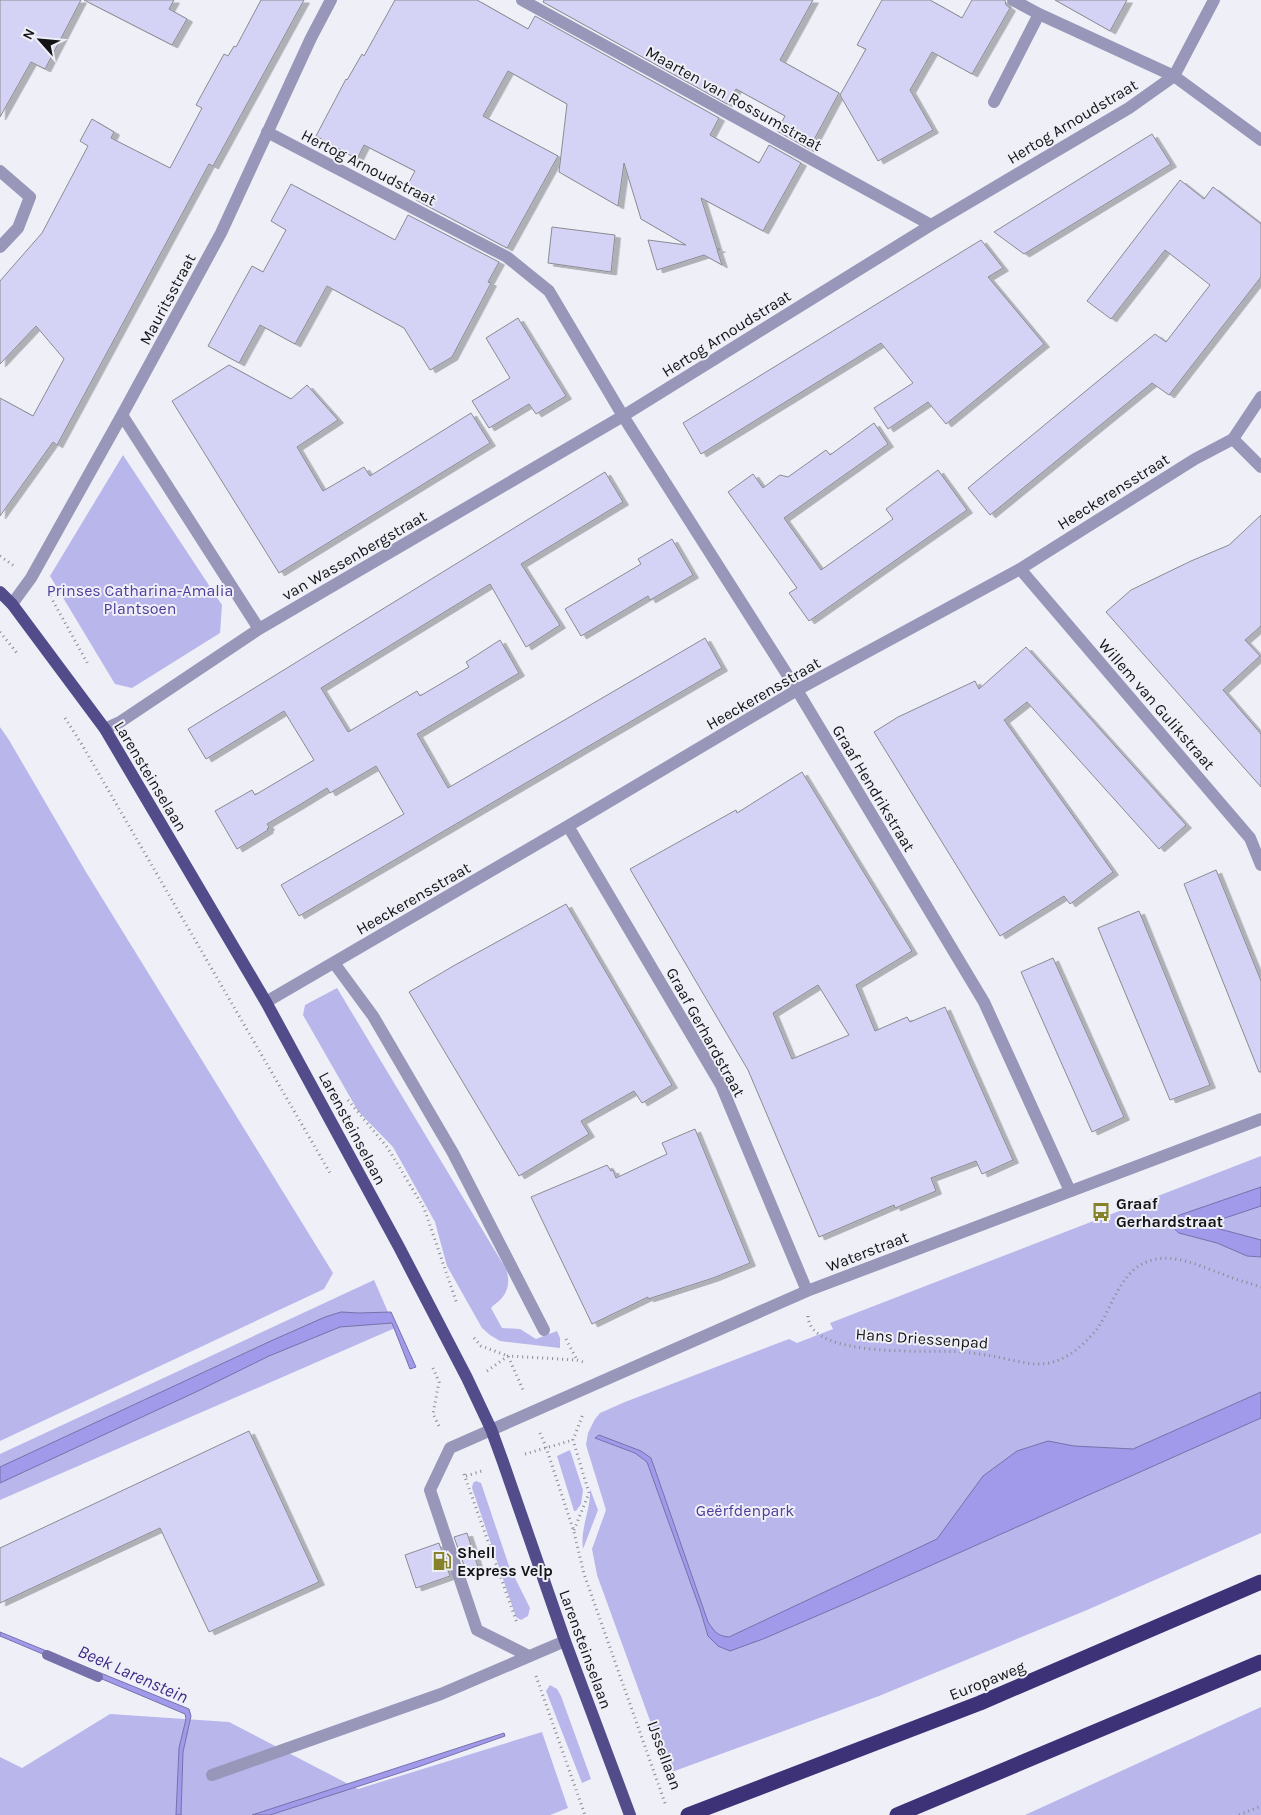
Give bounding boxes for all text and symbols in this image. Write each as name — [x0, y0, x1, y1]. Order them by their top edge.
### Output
north arrow — [15, 15, 65, 65]
text: N — [19, 26, 39, 43]
street label: Maarten van Rossumstraat — [642, 42, 825, 155]
street label: Hertog Arnoudstraat — [1004, 75, 1141, 168]
street label: Hertog Arnoudstraat — [298, 125, 439, 210]
street label: Mauritsstraat — [135, 250, 200, 348]
street label: Hertog Arnoudstraat — [658, 286, 794, 381]
street label: Heeckerensstraat — [1054, 449, 1173, 534]
street label: van Wassenbergstraat — [279, 506, 430, 605]
park label: Prinses Catharina-Amalia Plantsoen — [47, 581, 233, 618]
street label: Willem van Gulikstraat — [1095, 635, 1219, 774]
street label: Heeckerensstraat — [703, 653, 824, 734]
street label: Larensteinselaan — [110, 718, 191, 835]
street label: Graaf Hendrikstraat — [828, 721, 919, 855]
street label: Heeckerensstraat — [353, 858, 474, 939]
street label: Graaf Gerhardstraat — [662, 964, 749, 1100]
street label: Larensteinselaan — [315, 1068, 390, 1188]
place label: Graaf Gerhardstraat — [1116, 1194, 1223, 1231]
bus stop icon: Graaf Gerhardstraat — [1090, 1201, 1112, 1223]
street label: Waterstraat — [823, 1227, 911, 1276]
street label: Hans Driessenpad — [855, 1324, 989, 1353]
park label: Geërfdenpark — [696, 1501, 794, 1520]
place label: Shell Express Velp — [457, 1543, 553, 1580]
fuel station icon: Shell Express Velp — [431, 1550, 453, 1572]
street label: Larensteinselaan — [555, 1587, 616, 1711]
water label: Beek Larenstein — [75, 1640, 191, 1708]
street label: Europaweg — [946, 1657, 1028, 1704]
street label: IJssellaan — [643, 1718, 686, 1792]

